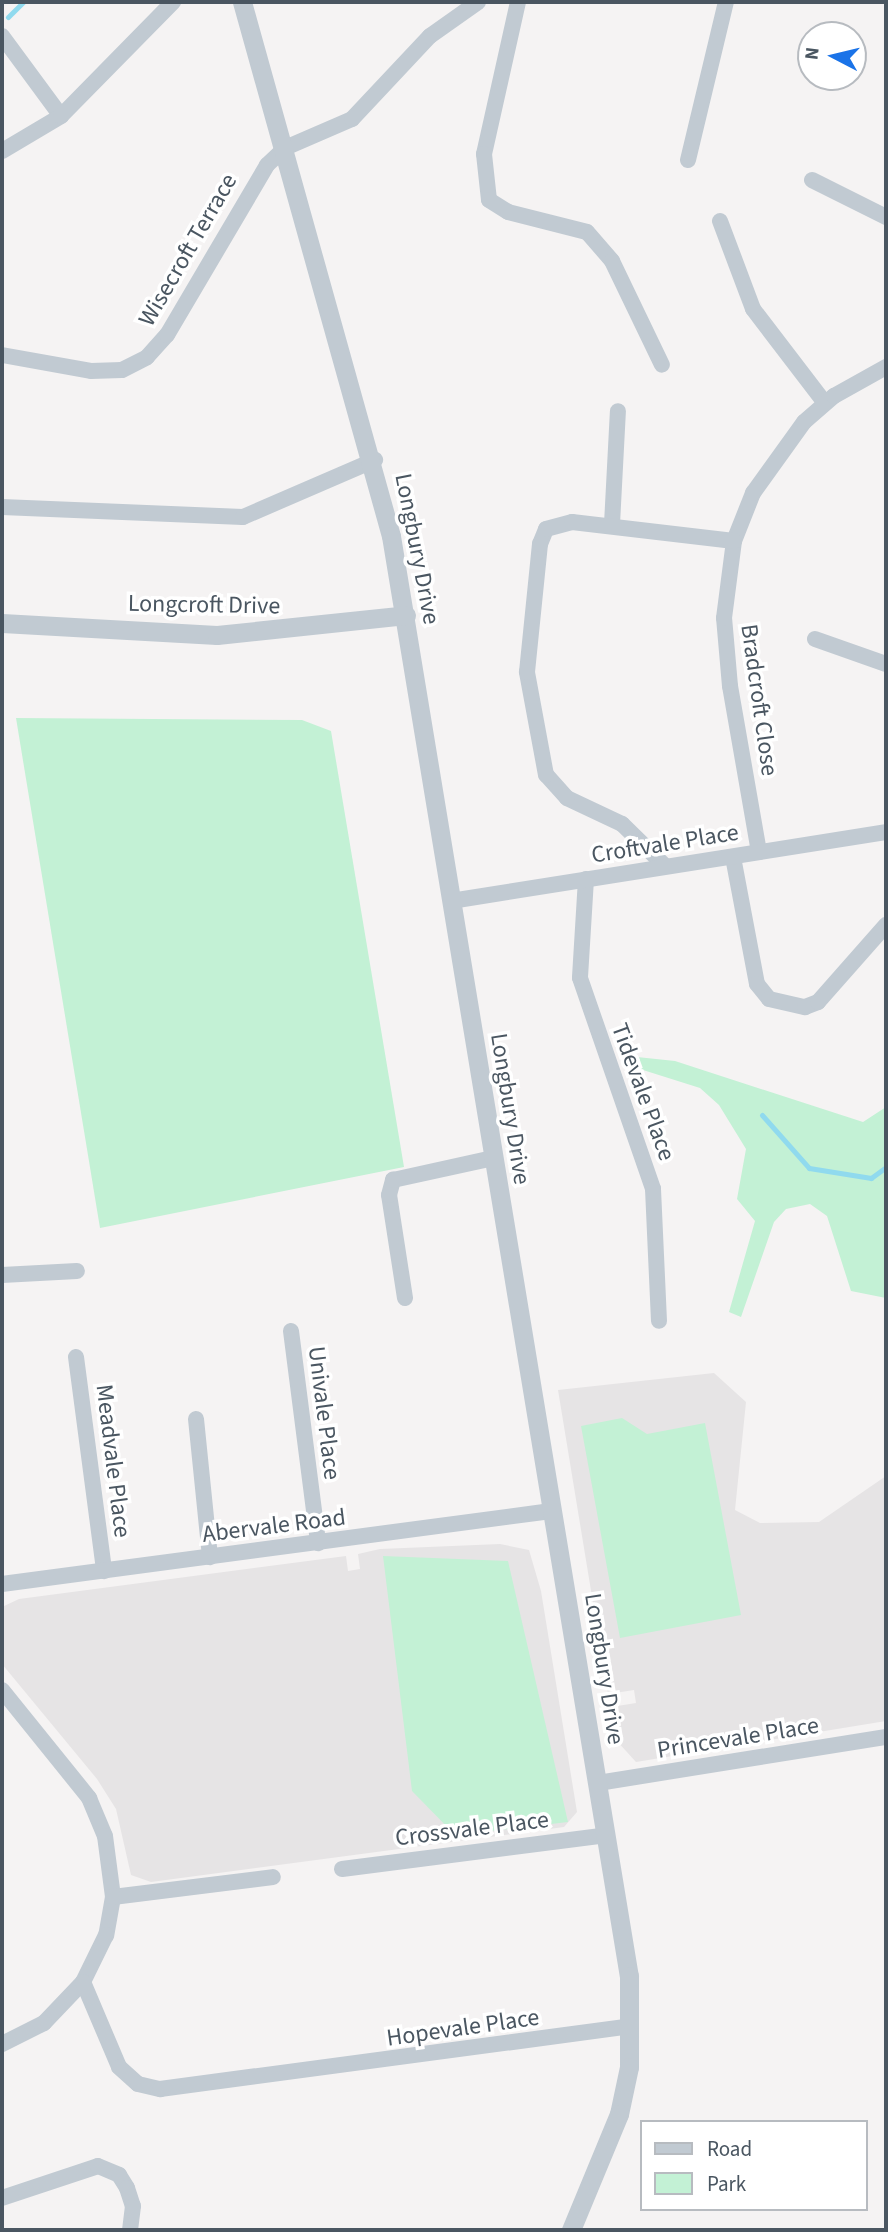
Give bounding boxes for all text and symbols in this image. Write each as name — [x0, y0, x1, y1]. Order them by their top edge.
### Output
north arrow — [797, 21, 867, 91]
text: N — [798, 46, 827, 62]
street label: Wisecroft Terrace — [133, 169, 243, 331]
street label: Longbury Drive — [388, 471, 446, 627]
street label: Longcroft Drive — [128, 589, 280, 621]
street label: Bradcroft Close — [734, 622, 784, 778]
street label: Croftvale Place — [589, 818, 741, 870]
street label: Tidevale Place — [605, 1019, 681, 1165]
street label: Longbury Drive — [484, 1031, 536, 1187]
street label: Univale Place — [302, 1345, 346, 1481]
street label: Meadvale Place — [89, 1383, 137, 1539]
street label: Abervale Road — [201, 1503, 347, 1549]
street label: Longbury Drive — [578, 1591, 630, 1747]
street label: Princevale Place — [655, 1711, 821, 1765]
street label: Crossvale Place — [393, 1805, 551, 1853]
street label: Hopevale Place — [385, 2003, 541, 2053]
legend — [640, 2120, 867, 2211]
text: Road — [707, 2134, 752, 2164]
text: Park — [707, 2169, 746, 2199]

